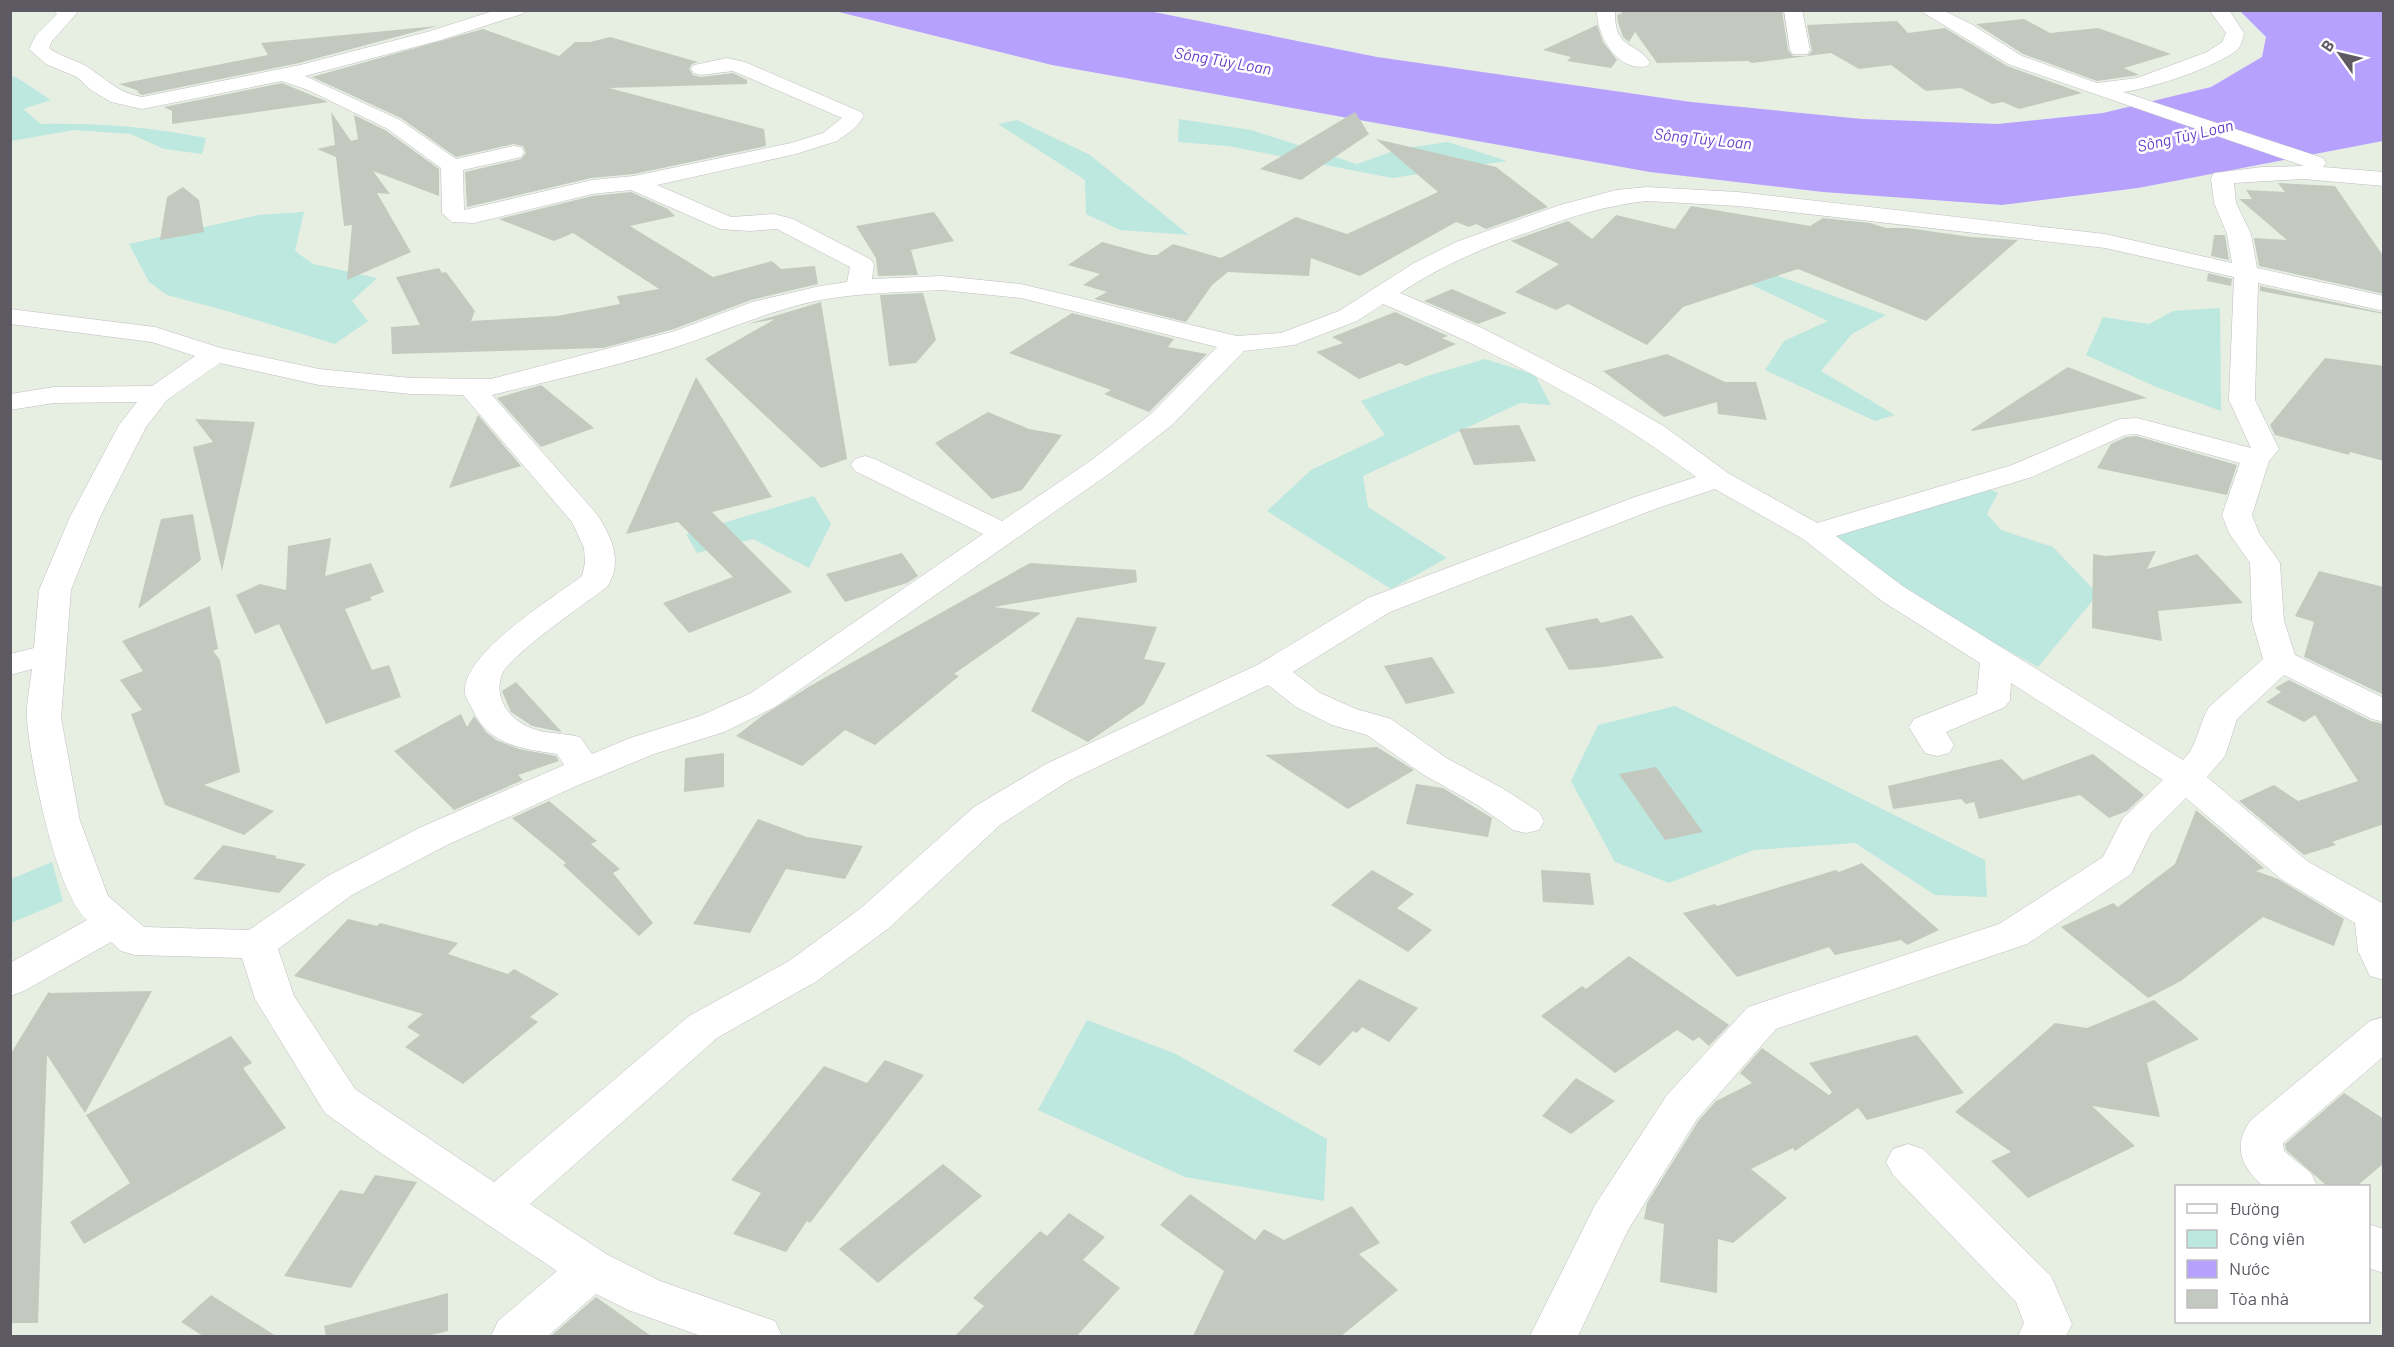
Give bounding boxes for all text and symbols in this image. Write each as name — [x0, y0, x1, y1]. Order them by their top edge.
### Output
north arrow — [2310, 24, 2370, 84]
text: B — [2316, 36, 2338, 55]
water label: Sông Túy Loan — [1173, 42, 1273, 78]
water label: Sông Túy Loan — [2135, 115, 2235, 155]
water label: Sông Túy Loan — [1653, 123, 1753, 153]
legend — [2175, 1185, 2370, 1323]
text: Đường — [2229, 1197, 2280, 1219]
text: Công viên — [2229, 1227, 2305, 1249]
text: Nước — [2229, 1257, 2270, 1279]
text: Tòa nhà — [2229, 1287, 2289, 1309]

